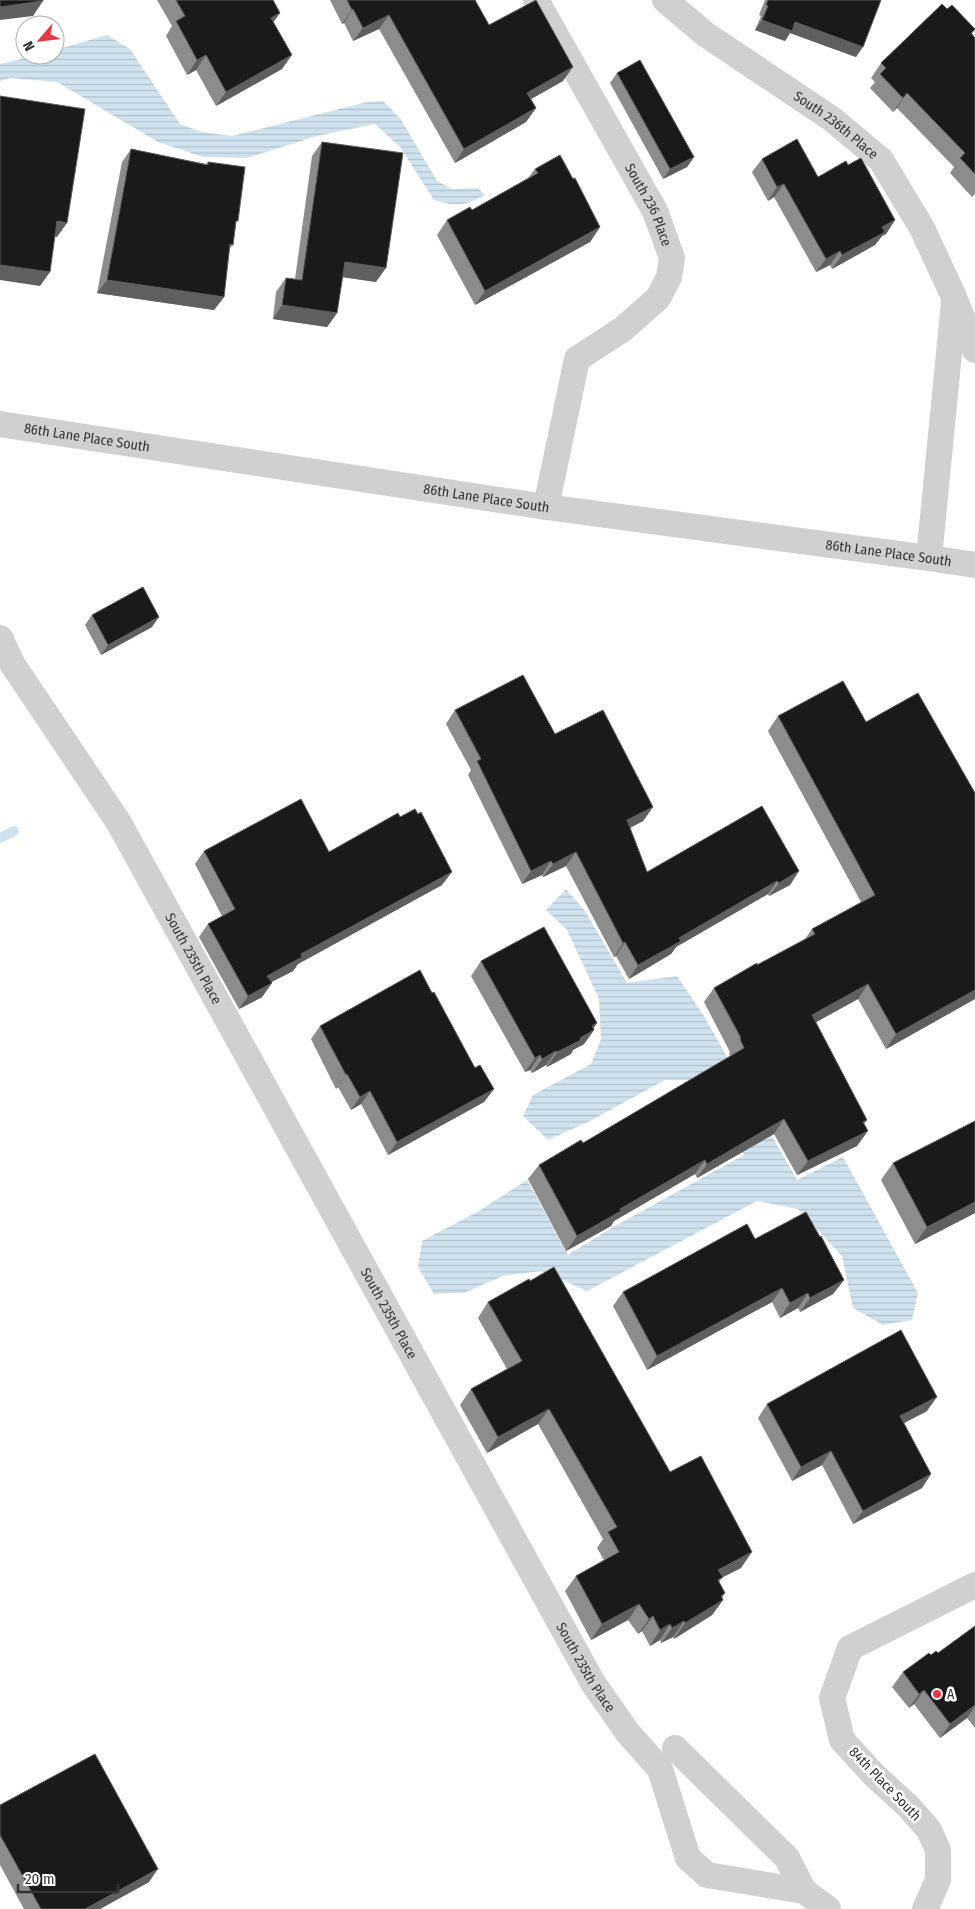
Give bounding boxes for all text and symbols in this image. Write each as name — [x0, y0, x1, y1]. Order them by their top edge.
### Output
north arrow — [15, 15, 65, 65]
text: N — [19, 38, 38, 54]
street label: South 236th Place — [790, 87, 882, 163]
street label: South 236 Place — [621, 160, 676, 249]
street label: 86th Lane Place South — [23, 419, 151, 455]
street label: 86th Lane Place South — [422, 480, 551, 516]
street label: 86th Lane Place South — [825, 536, 953, 570]
street label: South 235th Place — [162, 910, 226, 1007]
street label: South 235th Place — [357, 1265, 421, 1362]
street label: South 235th Place — [553, 1619, 619, 1715]
place label: A — [947, 1686, 955, 1703]
marker: A — [931, 1688, 943, 1700]
street label: 84th Place South — [845, 1743, 925, 1825]
scale bar — [18, 1862, 118, 1894]
text: 20 m — [25, 1870, 55, 1888]

